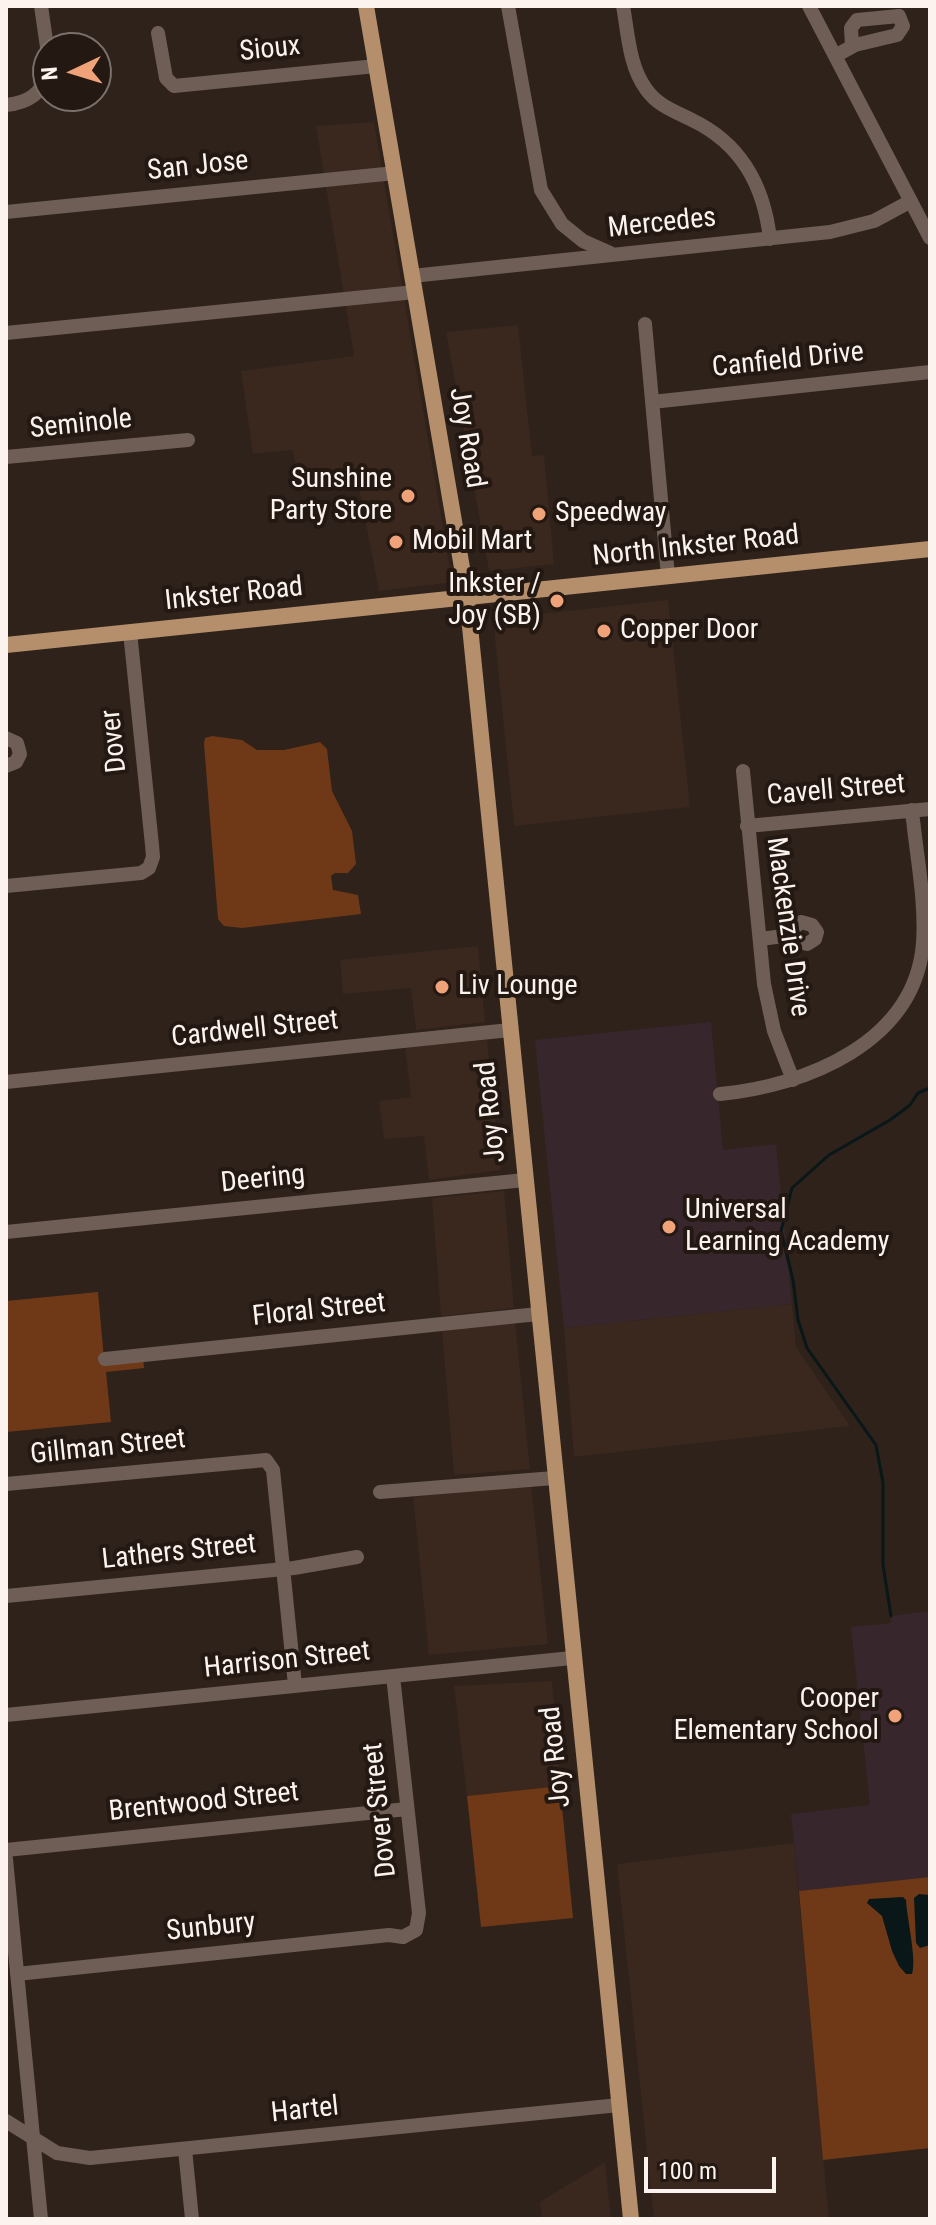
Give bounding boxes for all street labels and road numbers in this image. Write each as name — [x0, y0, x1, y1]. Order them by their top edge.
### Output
street label: Sioux — [238, 30, 302, 70]
street label: San Jose — [146, 145, 250, 189]
street label: Mercedes — [606, 202, 718, 246]
street label: Canfield Drive — [711, 336, 865, 386]
street label: Joy Road — [441, 385, 491, 491]
street label: Seminole — [28, 403, 134, 447]
street label: North Inkster Road — [591, 519, 801, 575]
street label: Inkster Road — [163, 571, 305, 619]
street label: Dover — [95, 708, 135, 774]
street label: Cavell Street — [765, 768, 907, 814]
street label: Mackenzie Drive — [758, 835, 816, 1019]
street label: Cardwell Street — [170, 1005, 340, 1055]
street label: Joy Road — [470, 1060, 514, 1164]
street label: Deering — [219, 1159, 307, 1201]
street label: Floral Street — [251, 1287, 387, 1335]
street label: Gillman Street — [29, 1423, 187, 1473]
street label: Lathers Street — [100, 1528, 258, 1578]
street label: Harrison Street — [202, 1636, 372, 1686]
street label: Joy Road — [535, 1705, 579, 1809]
street label: Dover Street — [357, 1741, 405, 1879]
street label: Brentwood Street — [107, 1776, 301, 1830]
street label: Sunbury — [165, 1907, 257, 1949]
street label: Hartel — [270, 2091, 340, 2131]

